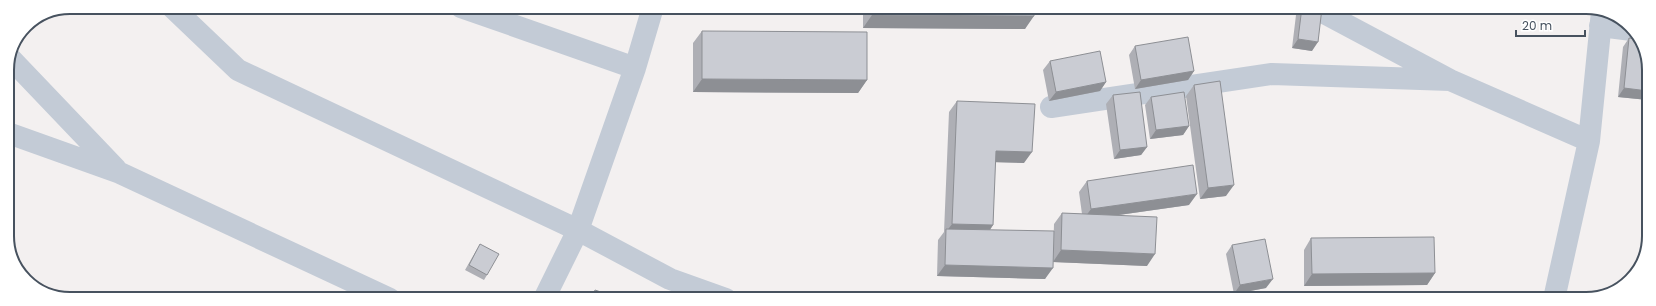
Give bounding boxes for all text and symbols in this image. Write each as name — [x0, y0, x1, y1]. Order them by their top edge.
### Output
scale bar — [1516, 12, 1585, 38]
text: 20 m — [1522, 17, 1552, 34]

